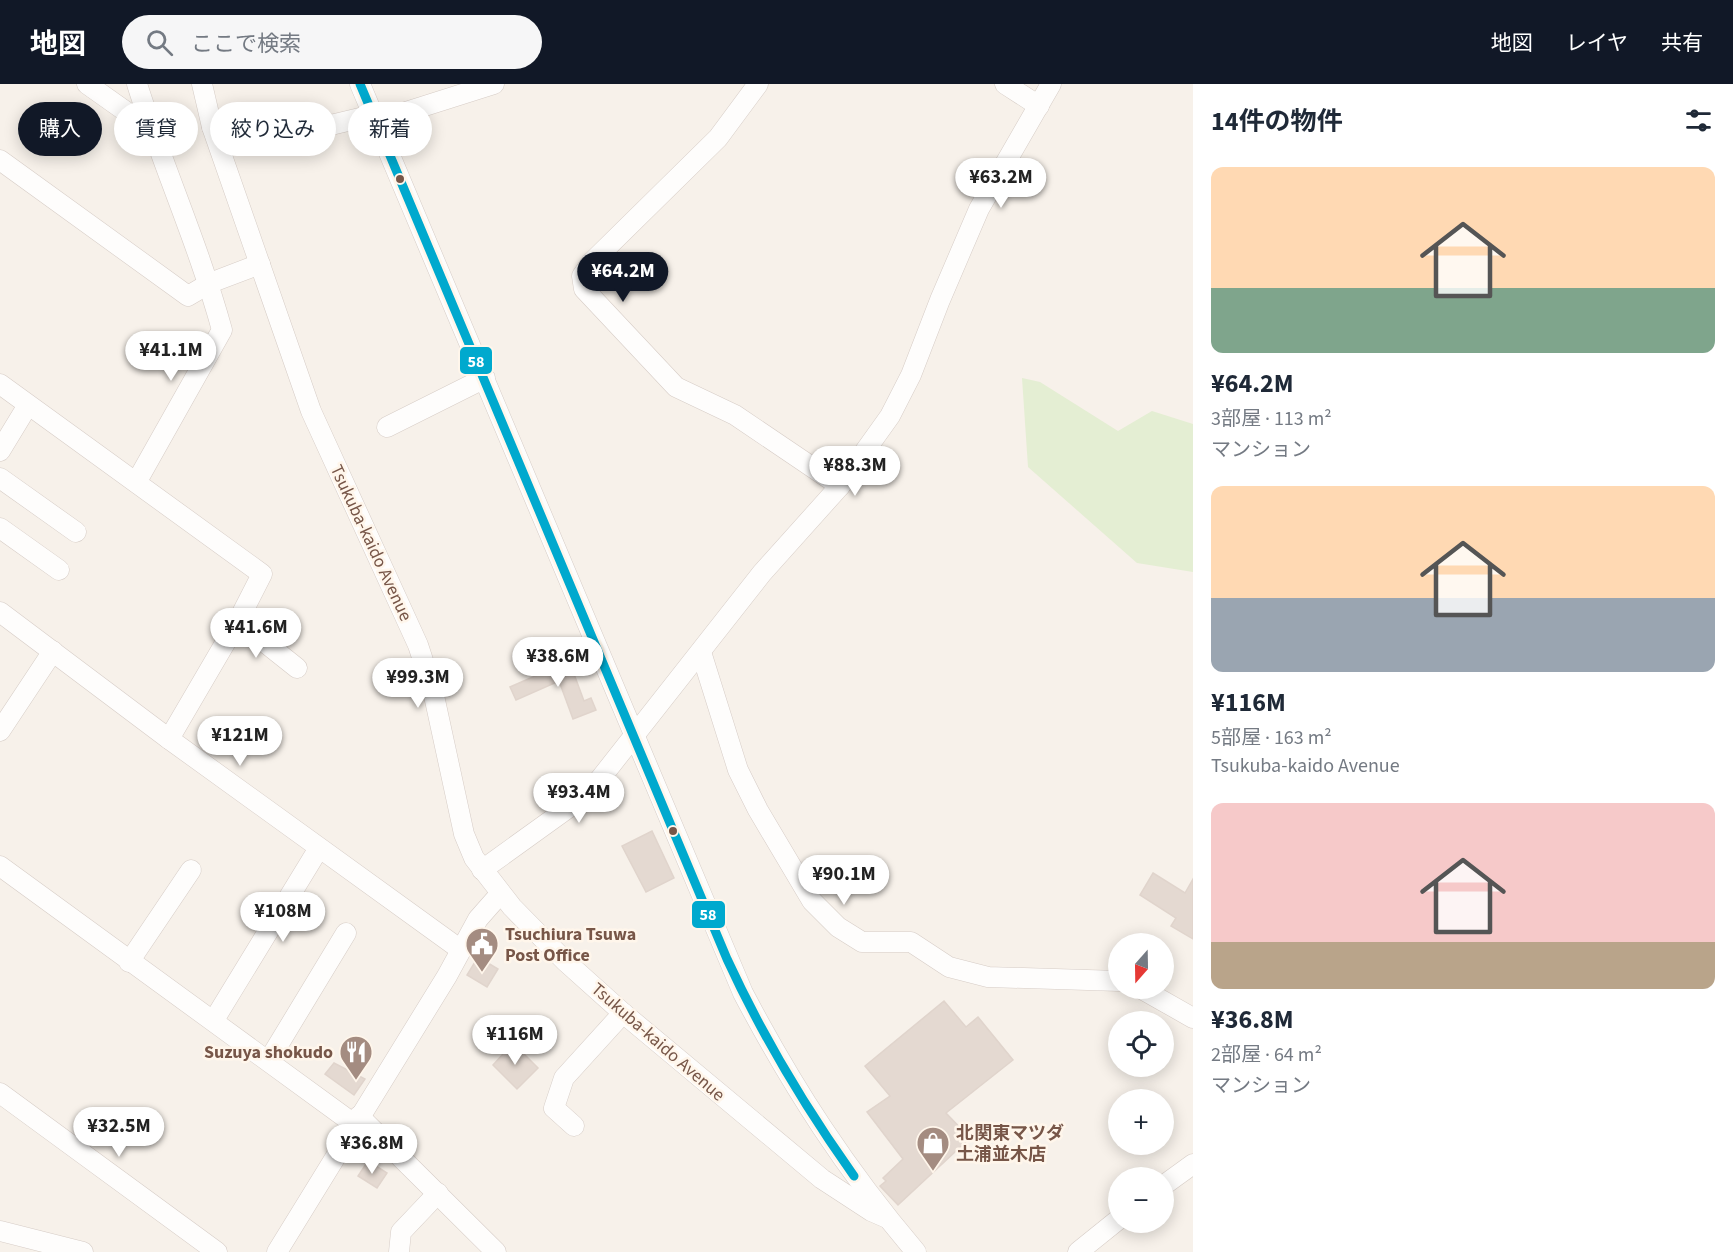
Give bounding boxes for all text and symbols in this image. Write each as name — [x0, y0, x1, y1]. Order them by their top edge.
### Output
search box — [122, 15, 542, 69]
text: 地図 — [30, 24, 86, 64]
icon: search — [143, 26, 176, 59]
text: ここで検索 — [191, 28, 301, 60]
text: 地図 — [1491, 28, 1533, 58]
text: レイヤ — [1566, 28, 1628, 58]
text: 共有 — [1661, 28, 1703, 58]
chip: 購入 — [18, 102, 102, 156]
chip: 賃貸 — [114, 102, 198, 156]
chip: 絞り込み — [210, 102, 336, 156]
chip: 新着 — [348, 102, 432, 156]
text: 14件の物件 — [1211, 103, 1342, 140]
icon: filters — [1682, 104, 1715, 137]
pin: ¥63.2M — [952, 158, 1050, 209]
text: ¥63.2M — [969, 163, 1033, 191]
unlabelled marker — [394, 173, 406, 185]
icon: home — [1409, 206, 1517, 314]
pin: ¥64.2M — [574, 252, 672, 303]
text: ¥64.2M — [591, 257, 655, 285]
pin: ¥41.1M — [122, 331, 220, 382]
text: ¥41.1M — [139, 336, 203, 364]
line badge: 58 — [459, 346, 493, 375]
text: 58 — [468, 351, 484, 373]
text: ¥64.2M — [1211, 365, 1294, 402]
text: 3部屋 · 113 m² — [1211, 405, 1332, 433]
text: マンション — [1211, 436, 1311, 464]
pin: ¥88.3M — [806, 446, 904, 497]
text: ¥88.3M — [823, 451, 887, 479]
street label: Tsukuba-kaido Avenue — [324, 461, 418, 625]
icon: home — [1409, 525, 1517, 633]
pin: ¥41.6M — [207, 608, 305, 659]
text: ¥41.6M — [224, 613, 288, 641]
pin: ¥38.6M — [509, 637, 607, 688]
text: ¥38.6M — [526, 642, 590, 670]
pin: ¥99.3M — [369, 658, 467, 709]
text: ¥99.3M — [386, 663, 450, 691]
text: ¥116M — [1211, 684, 1286, 721]
pin: ¥121M — [198, 716, 282, 767]
text: ¥121M — [211, 721, 269, 749]
text: 5部屋 · 163 m² — [1211, 724, 1332, 752]
text: Tsukuba-kaido Avenue — [1211, 752, 1400, 780]
pin: ¥93.4M — [530, 773, 628, 824]
text: ¥93.4M — [547, 778, 611, 806]
unlabelled marker — [667, 825, 679, 837]
icon: home — [1409, 842, 1517, 950]
pin: ¥90.1M — [795, 855, 893, 906]
text: ¥90.1M — [812, 860, 876, 888]
pin: ¥108M — [241, 892, 325, 943]
text: ¥108M — [254, 897, 312, 925]
line badge: 58 — [691, 900, 726, 929]
text: 58 — [700, 904, 716, 926]
place label: Tsuchiura Tsuwa Post Office — [505, 922, 636, 968]
public building icon: Tsuchiura Tsuwa Post Office — [464, 926, 500, 973]
north arrow — [1108, 933, 1174, 999]
map controls — [1108, 933, 1174, 1233]
street label: Tsukuba-kaido Avenue — [586, 977, 730, 1107]
text: ¥36.8M — [1211, 1001, 1294, 1038]
button: locate — [1108, 1011, 1174, 1077]
pin: ¥116M — [473, 1015, 557, 1066]
text: ¥116M — [486, 1020, 544, 1048]
restaurant icon: Suzuya shokudo — [338, 1034, 374, 1081]
place label: Suzuya shokudo — [204, 1040, 333, 1065]
text: 2部屋 · 64 m² — [1211, 1041, 1322, 1069]
text: マンション — [1211, 1072, 1311, 1100]
button: + — [1108, 1089, 1174, 1155]
pin: ¥32.5M — [70, 1107, 168, 1158]
text: ¥32.5M — [87, 1112, 151, 1140]
place label: 北関東マツダ 土浦並木店 — [956, 1121, 1064, 1167]
pin: ¥36.8M — [323, 1124, 421, 1175]
shop icon: 北関東マツダ 土浦並木店 — [915, 1125, 951, 1172]
text: ¥36.8M — [340, 1129, 404, 1157]
button: − — [1108, 1167, 1174, 1233]

